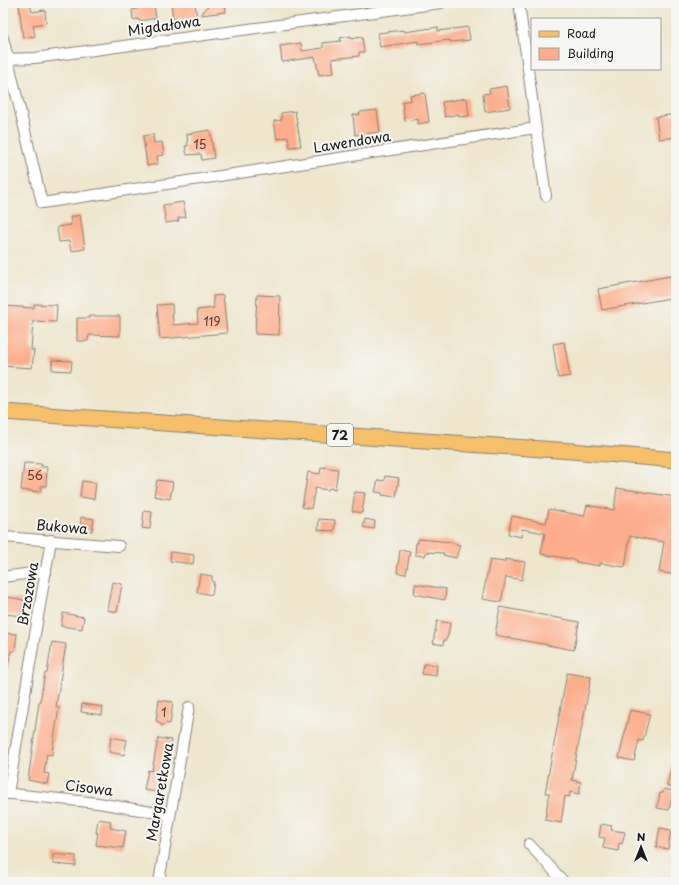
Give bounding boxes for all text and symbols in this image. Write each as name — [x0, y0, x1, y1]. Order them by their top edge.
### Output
street label: Migdałowa — [126, 10, 202, 41]
legend — [531, 18, 661, 70]
text: Road — [567, 24, 596, 42]
text: Building — [567, 44, 614, 62]
street label: Lawendowa — [312, 125, 392, 158]
house number: 15 — [193, 135, 207, 153]
house number: 119 — [203, 312, 221, 330]
road number: 72 — [327, 424, 353, 446]
house number: 56 — [27, 466, 43, 484]
street label: Bukowa — [35, 514, 89, 539]
street label: Brzozowa — [12, 560, 44, 628]
house number: 1 — [161, 703, 167, 721]
street label: Margaretkowa — [141, 741, 179, 843]
street label: Cisowa — [64, 774, 115, 801]
north arrow — [621, 827, 661, 867]
text: N — [637, 828, 646, 845]

